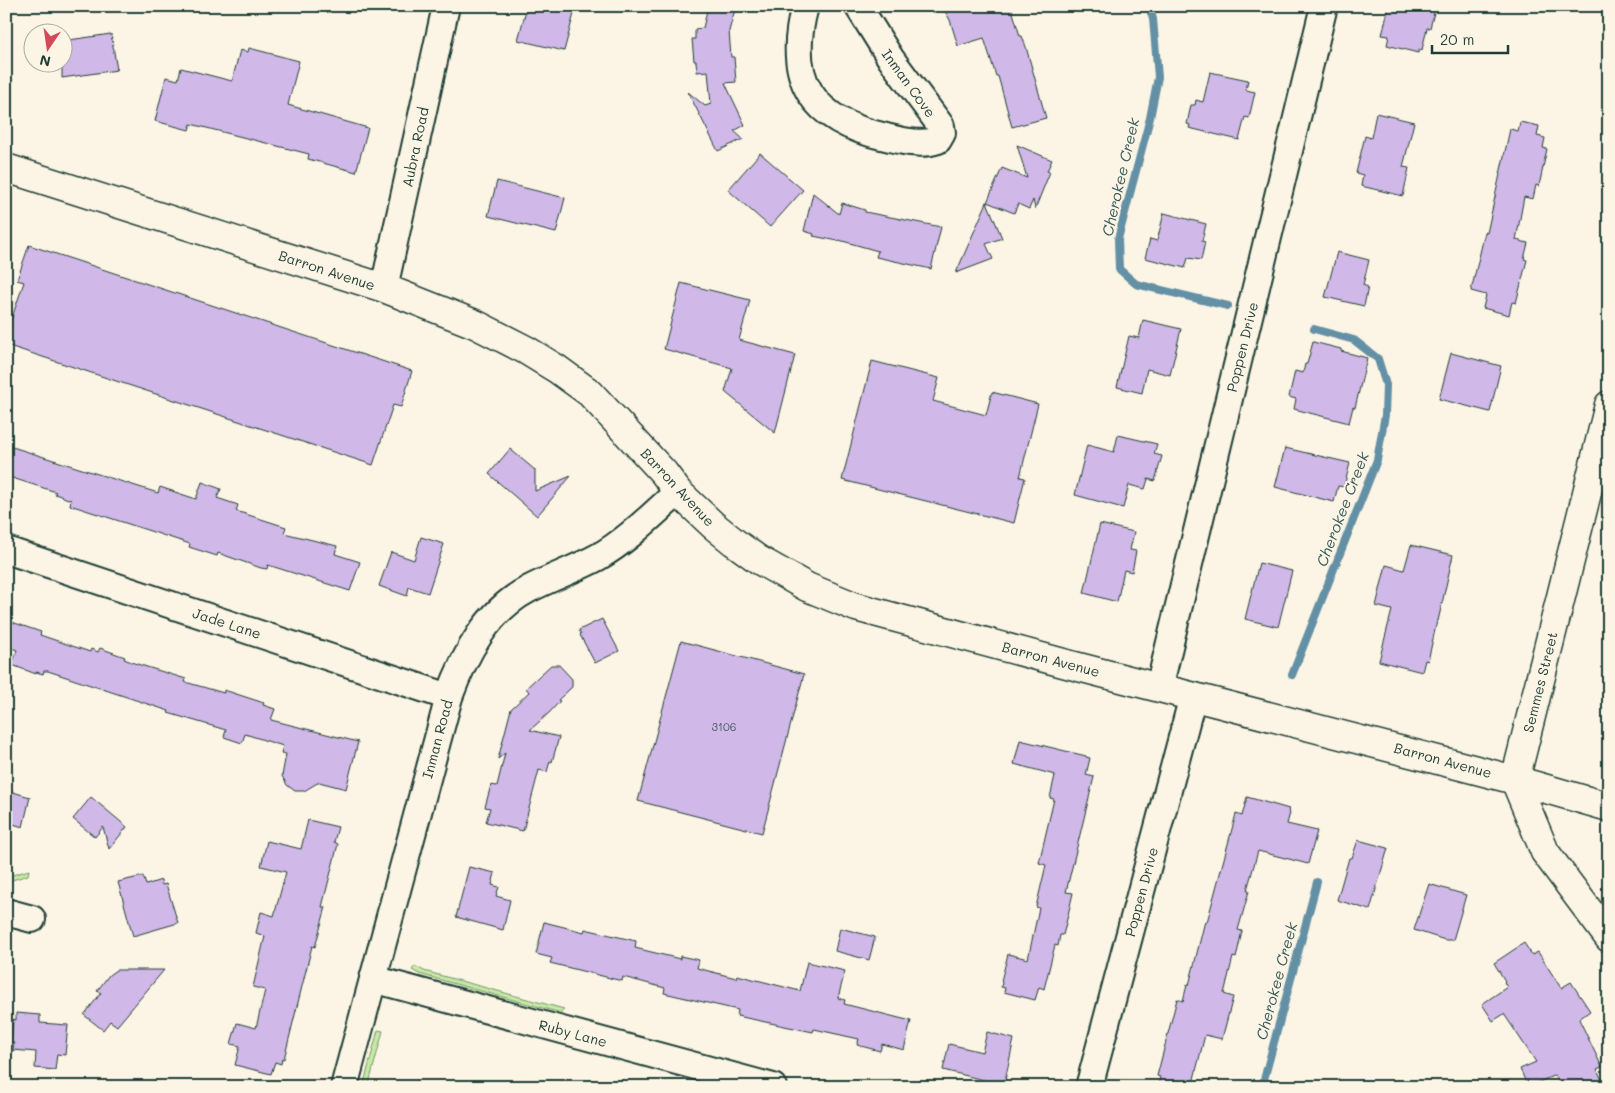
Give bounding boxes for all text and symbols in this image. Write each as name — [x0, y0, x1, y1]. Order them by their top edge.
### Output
north arrow — [22, 22, 72, 72]
scale bar — [1432, 22, 1509, 54]
text: 20 m — [1440, 29, 1474, 49]
street label: Inman Cove — [878, 45, 940, 121]
text: N — [38, 51, 52, 72]
street label: Aubra Road — [397, 105, 433, 189]
water label: Cherokee Creek — [1097, 115, 1144, 238]
street label: Barron Avenue — [276, 245, 378, 295]
street label: Poppen Drive — [1222, 300, 1262, 394]
street label: Barron Avenue — [637, 444, 719, 530]
water label: Cherokee Creek — [1311, 448, 1373, 569]
street label: Jade Lane — [190, 603, 264, 643]
street label: Semmes Street — [1518, 630, 1562, 734]
street label: Barron Avenue — [1000, 637, 1102, 681]
street label: Inman Road — [417, 697, 457, 781]
house number: 3106 — [712, 719, 736, 734]
street label: Barron Avenue — [1392, 738, 1494, 782]
street label: Poppen Drive — [1120, 845, 1162, 939]
water label: Cherokee Creek — [1251, 919, 1302, 1042]
street label: Ruby Lane — [537, 1015, 609, 1051]

